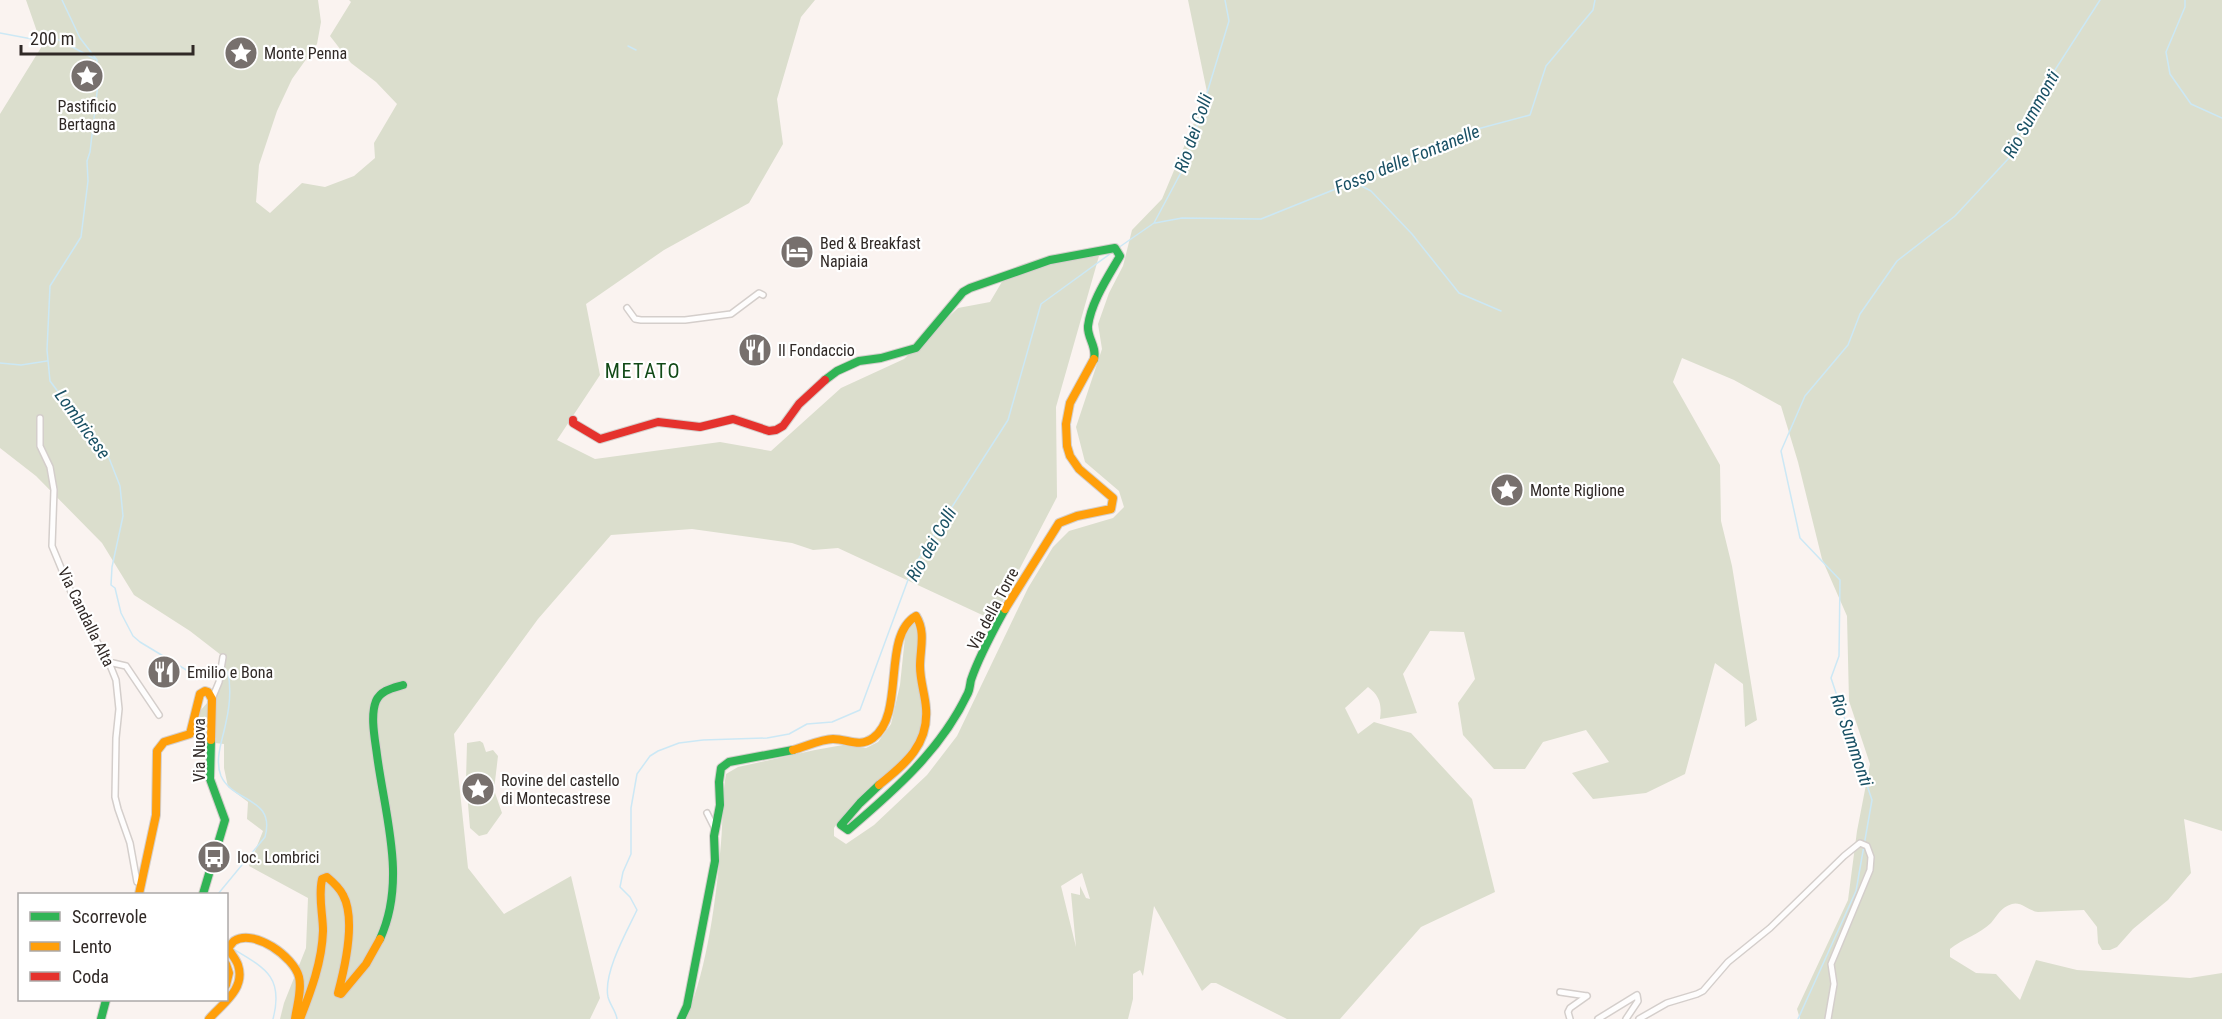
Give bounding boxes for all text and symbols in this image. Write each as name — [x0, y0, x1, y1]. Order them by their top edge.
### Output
scale bar — [21, 18, 194, 56]
text: 200 m — [30, 28, 74, 49]
place icon: Monte Penna — [223, 35, 259, 71]
place label: Monte Penna — [264, 44, 347, 63]
place icon: Pastificio Bertagna — [69, 58, 105, 94]
water label: Rio Summonti — [1998, 66, 2064, 161]
water label: Rio dei Colli — [1170, 90, 1217, 175]
place label: Pastificio Bertagna — [57, 97, 117, 134]
water label: Fosso delle Fontanelle — [1331, 120, 1483, 198]
hotel icon: Bed & Breakfast Napiaia — [779, 234, 815, 270]
place label: Bed & Breakfast Napiaia — [820, 234, 921, 271]
restaurant icon: Il Fondaccio — [737, 332, 773, 368]
place label: Il Fondaccio — [778, 341, 855, 360]
district label: METATO — [605, 359, 681, 383]
water label: Lombricese — [51, 385, 115, 463]
place icon: Monte Riglione — [1489, 472, 1525, 508]
place label: Monte Riglione — [1530, 481, 1624, 500]
water label: Rio dei Colli — [901, 502, 961, 585]
street label: Via Candalla Alta — [54, 564, 118, 670]
street label: Via della Torre — [963, 565, 1023, 653]
restaurant icon: Emilio e Bona — [146, 654, 182, 690]
place label: Emilio e Bona — [187, 663, 273, 682]
water label: Rio Summonti — [1826, 691, 1878, 790]
street label: Via Nuova — [190, 718, 209, 782]
place icon: Rovine del castello di Montecastrese — [460, 771, 496, 807]
place label: Rovine del castello di Montecastrese — [501, 771, 620, 808]
bus stop icon: Ioc. Lombrici — [196, 839, 232, 875]
place label: Ioc. Lombrici — [237, 848, 320, 867]
legend — [18, 893, 228, 1001]
text: Scorrevole — [72, 906, 147, 927]
text: Lento — [72, 936, 112, 957]
text: Coda — [72, 966, 109, 987]

